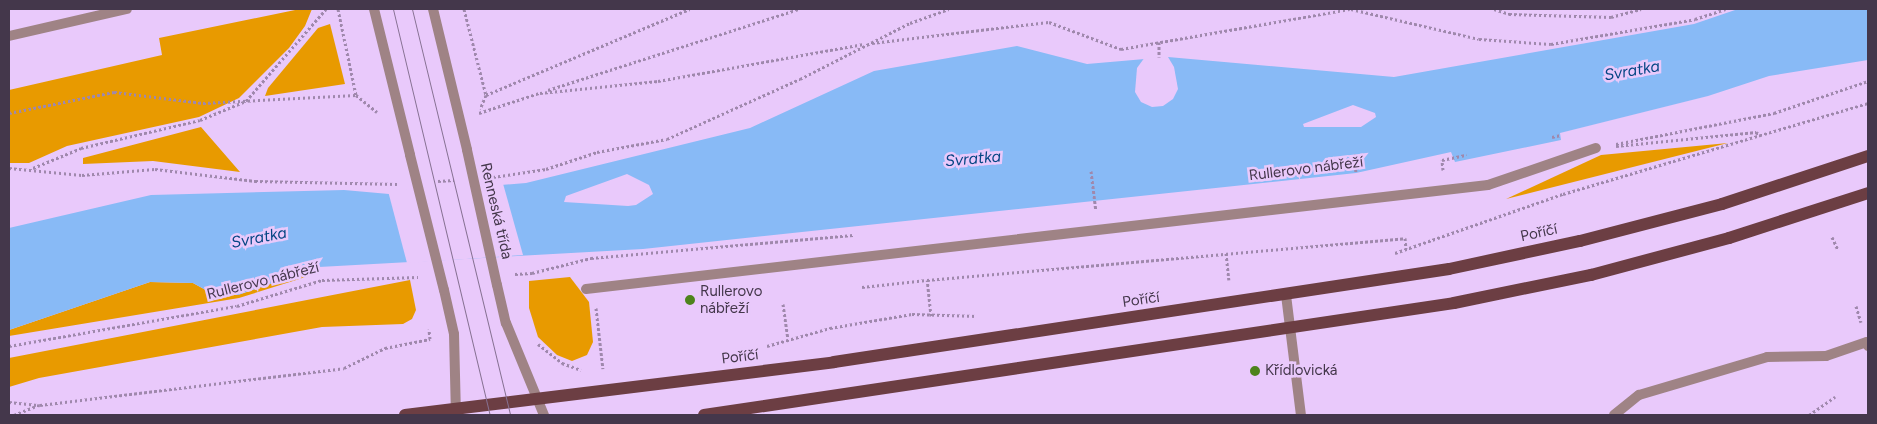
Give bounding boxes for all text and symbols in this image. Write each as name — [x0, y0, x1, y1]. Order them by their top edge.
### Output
water label: Svratka — [1603, 57, 1661, 85]
water label: Svratka — [944, 147, 1002, 171]
street label: Rullerovo nábřeží — [1248, 153, 1364, 185]
street label: Renneská třída — [476, 161, 516, 261]
street label: Poříčí — [1519, 220, 1559, 246]
water label: Svratka — [230, 223, 288, 253]
street label: Rullerovo nábřeží — [205, 258, 321, 304]
place label: Rullerovo nábřeží — [700, 282, 762, 317]
street label: Poříčí — [1121, 288, 1161, 312]
marker: Rullerovo nábřeží — [684, 294, 696, 306]
street label: Poříčí — [720, 346, 760, 368]
place label: Křídlovická — [1265, 362, 1337, 380]
marker: Křídlovická — [1249, 365, 1261, 377]

